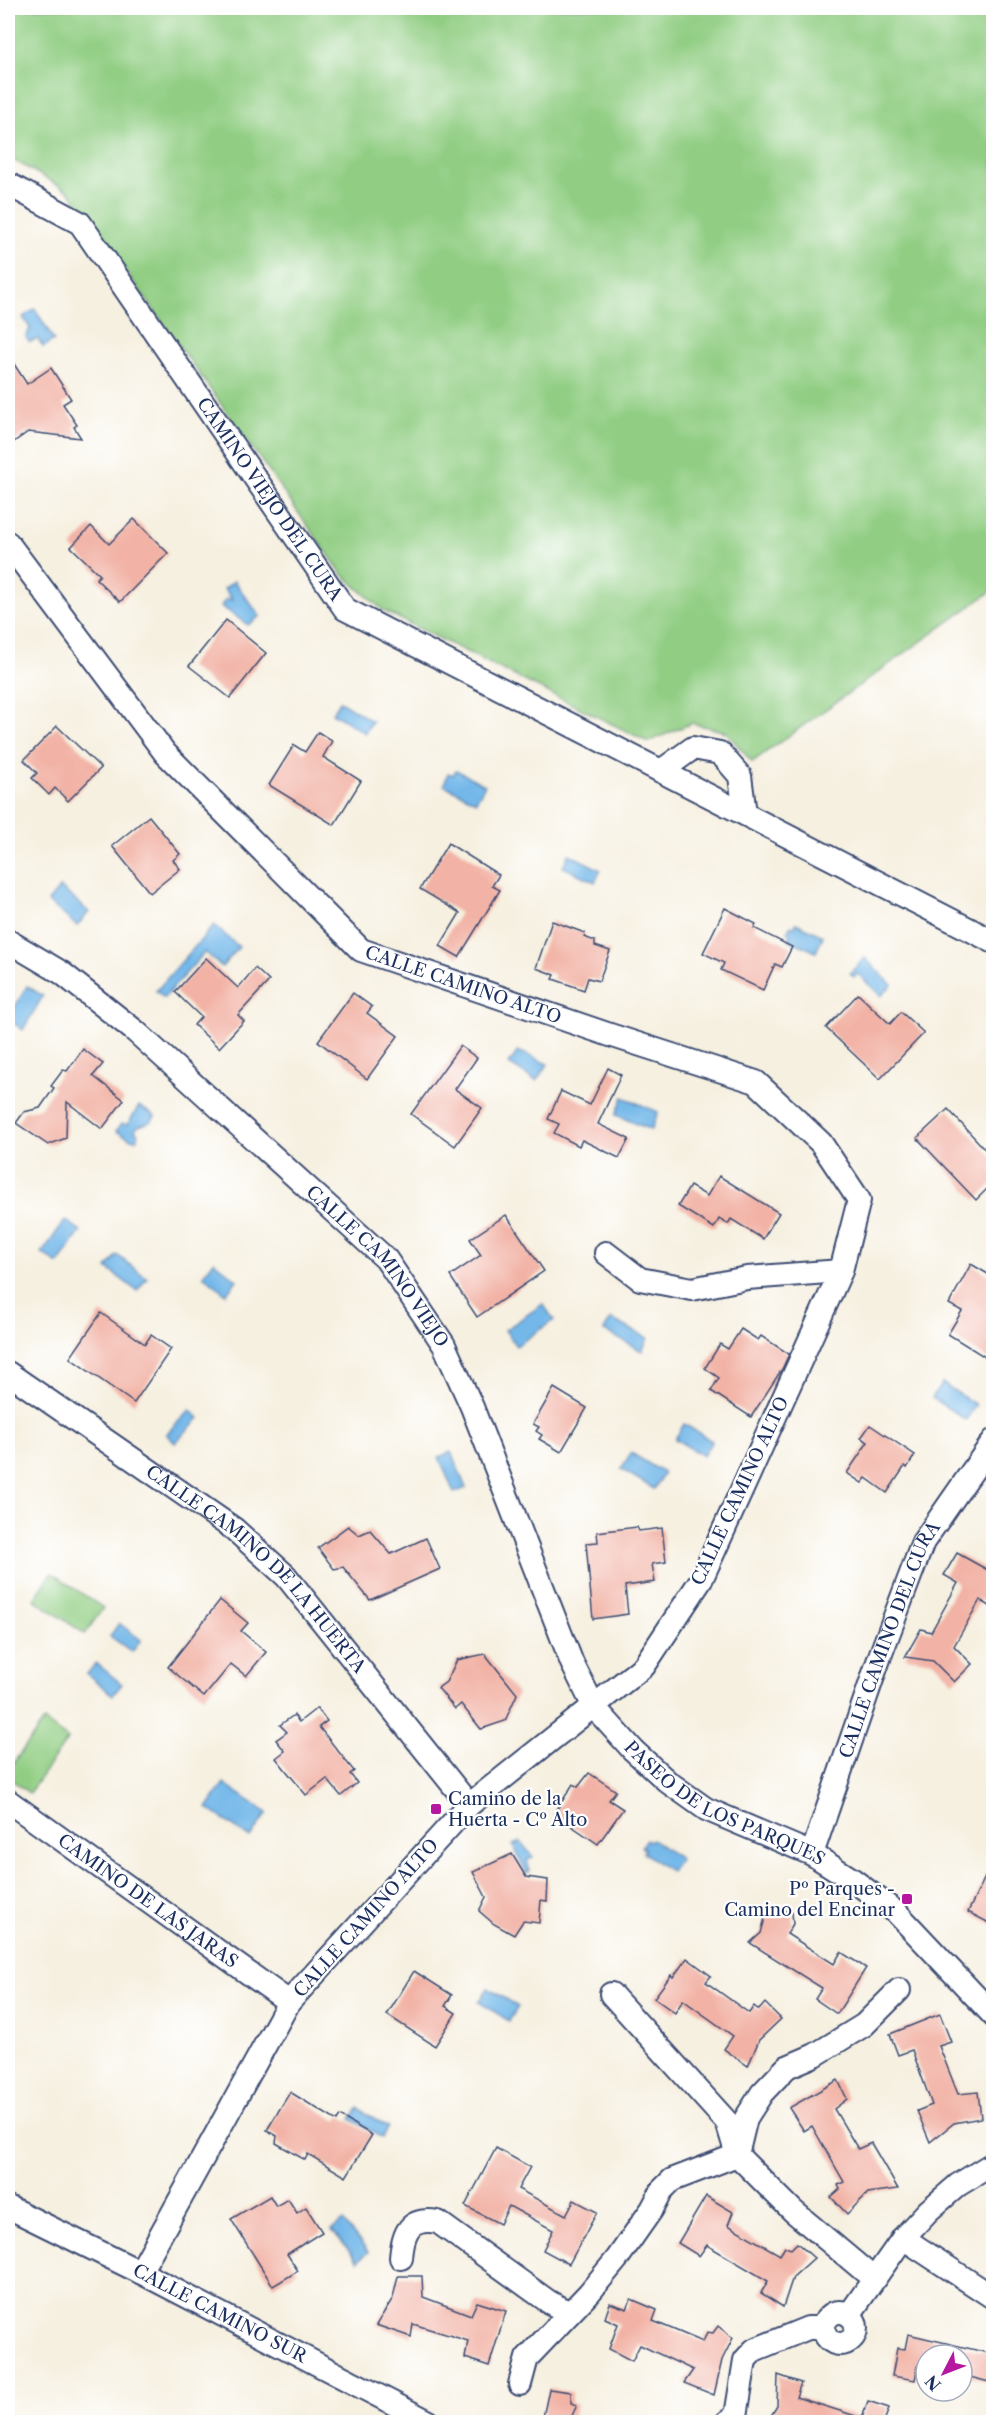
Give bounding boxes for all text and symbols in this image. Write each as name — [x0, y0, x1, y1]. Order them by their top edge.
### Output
street label: CAMINO VIEJO DEL CURA — [192, 393, 348, 606]
street label: CALLE CAMINO ALTO — [362, 941, 564, 1029]
street label: CALLE CAMINO VIEJO — [302, 1181, 453, 1351]
street label: CALLE CAMINO ALTO — [687, 1393, 793, 1589]
street label: CALLE CAMINO DE LA HUERTA — [142, 1461, 371, 1678]
street label: CALLE CAMINO DEL CURA — [835, 1516, 945, 1761]
street label: PASEO DE LOS PARQUES — [619, 1737, 829, 1870]
place label: Camino de la Huerta - Cº Alto — [448, 1788, 587, 1831]
marker: Camino de la Huerta - Cº Alto — [429, 1802, 443, 1816]
street label: CAMINO DE LAS JARAS — [54, 1829, 242, 1973]
street label: CALLE CAMINO ALTO — [289, 1834, 443, 2002]
place label: Pº Parques - Camino del Encinar — [724, 1878, 895, 1921]
marker: Pº Parques - Camino del Encinar — [900, 1892, 914, 1906]
street label: CALLE CAMINO SUR — [129, 2259, 311, 2368]
north arrow — [914, 2343, 974, 2403]
text: N — [921, 2371, 945, 2395]

